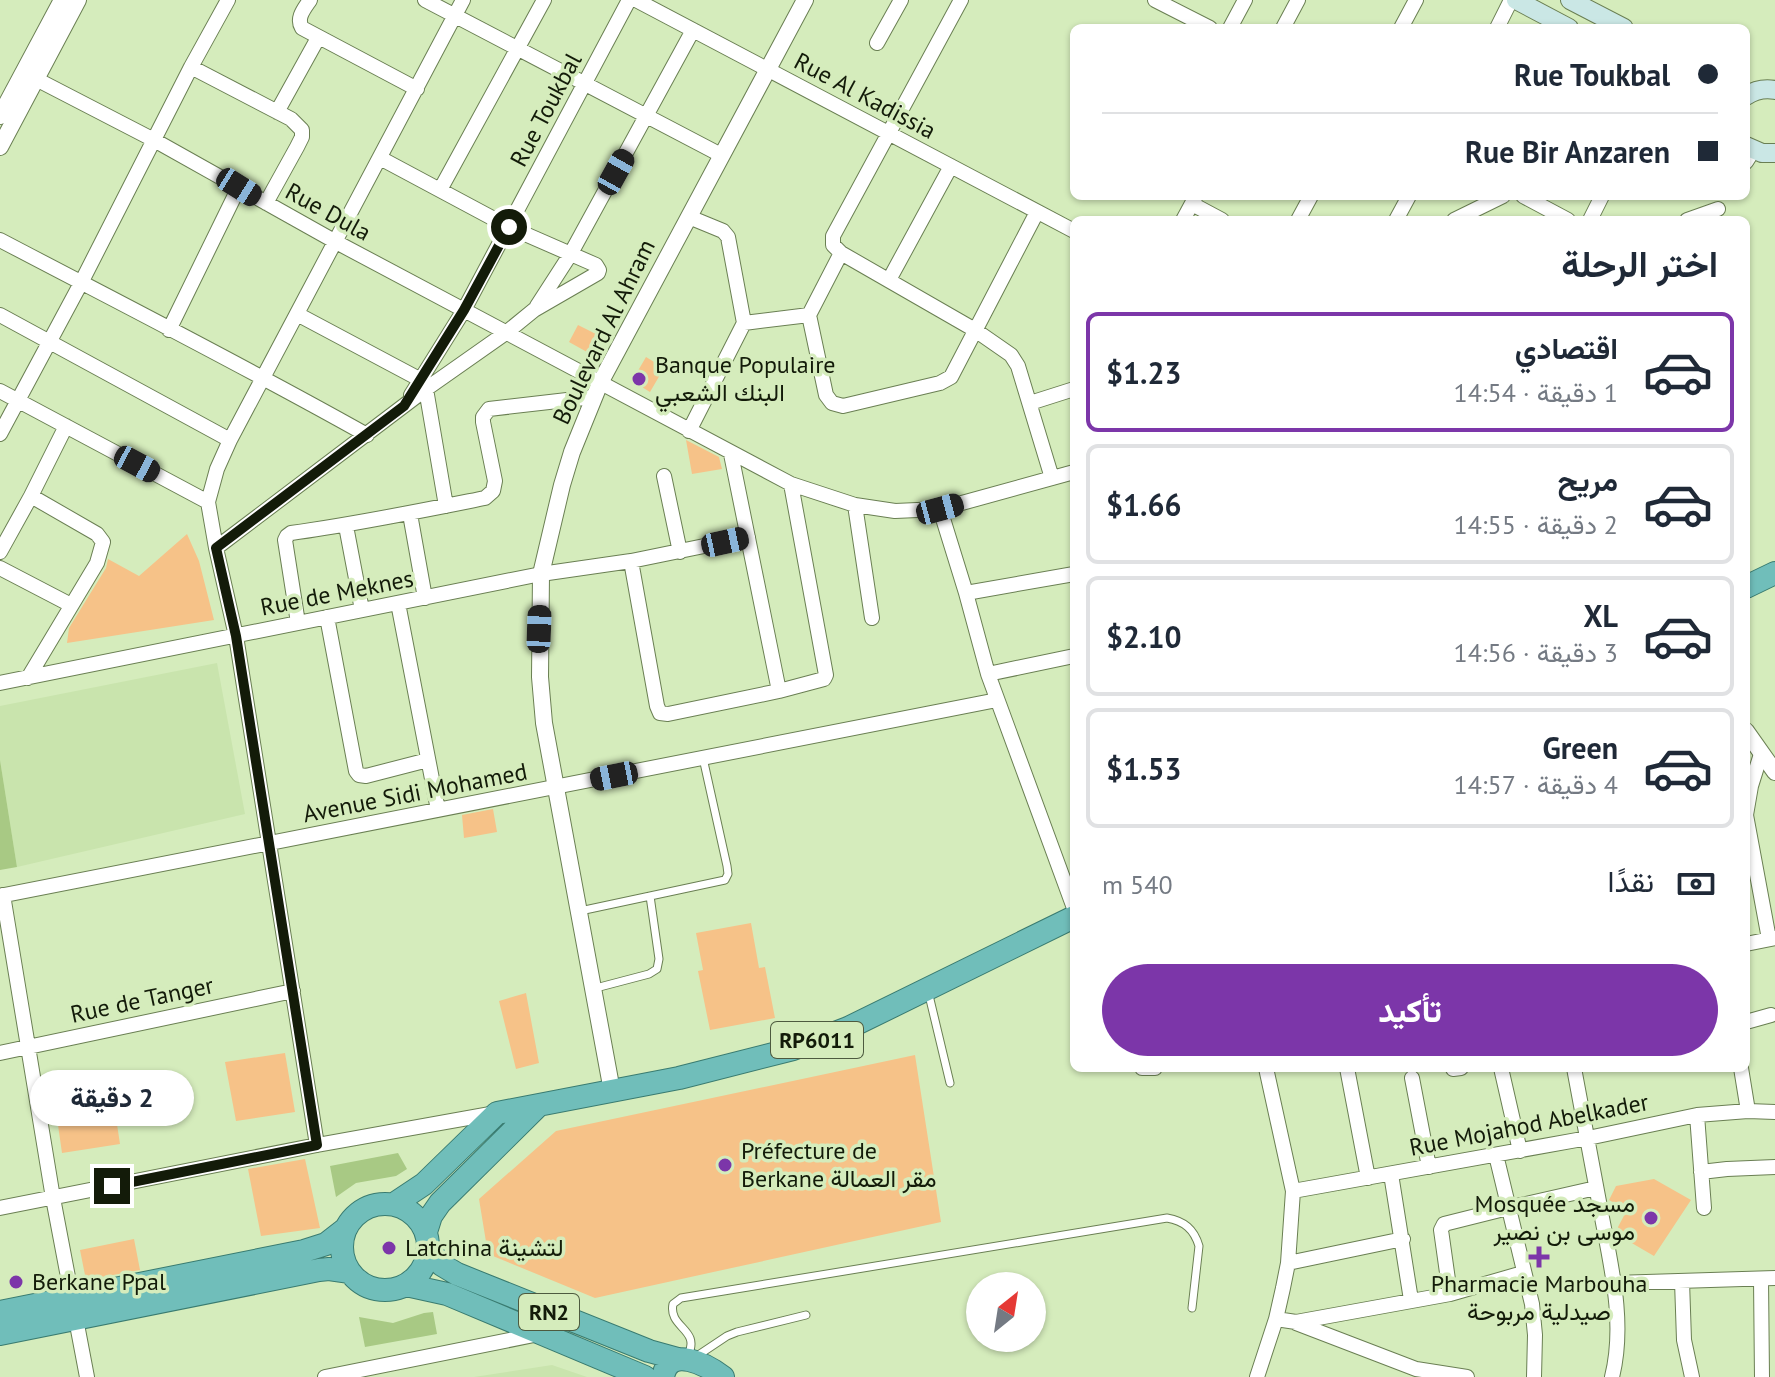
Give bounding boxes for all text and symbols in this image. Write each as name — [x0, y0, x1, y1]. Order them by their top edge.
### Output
street label: Rue Al Kadissia — [789, 45, 941, 146]
street label: Rue Toukbal — [503, 48, 588, 172]
text: Rue Toukbal — [1514, 55, 1670, 94]
text: Rue Bir Anzaren — [1465, 132, 1670, 171]
car — [594, 145, 638, 199]
car — [212, 164, 266, 210]
street label: Rue Dula — [280, 175, 376, 248]
route start — [491, 209, 527, 245]
street label: Boulevard Al Ahram — [545, 234, 662, 429]
text: اختر الرحلة — [1561, 240, 1718, 287]
text: اقتصادي — [1515, 328, 1618, 367]
icon: car — [1642, 336, 1714, 408]
place label: Banque Populaire البنك الشعبي — [655, 349, 836, 412]
text: $1.23 — [1106, 353, 1181, 392]
marker: Banque Populaire البنك الشعبي — [630, 370, 648, 388]
text: 1 دقيقة · 14:54 — [1454, 376, 1618, 409]
car — [110, 442, 164, 486]
text: مريح — [1558, 460, 1618, 499]
icon: car — [1642, 468, 1714, 540]
text: $1.66 — [1106, 485, 1181, 524]
car — [914, 491, 966, 527]
text: 2 دقيقة · 14:55 — [1454, 508, 1618, 541]
car — [699, 525, 751, 559]
street label: Rue de Meknes — [258, 562, 416, 623]
text: XL — [1584, 596, 1618, 635]
icon: car — [1642, 600, 1714, 672]
car — [526, 605, 552, 653]
text: $2.10 — [1106, 617, 1181, 656]
text: 3 دقيقة · 14:56 — [1454, 636, 1618, 669]
text: Green — [1543, 728, 1618, 767]
icon: car — [1642, 732, 1714, 804]
text: $1.53 — [1106, 749, 1181, 788]
street label: Avenue Sidi Mohamed — [300, 756, 530, 829]
car — [588, 760, 640, 792]
text: 4 دقيقة · 14:57 — [1454, 768, 1618, 801]
text: نقدًا — [1608, 861, 1654, 900]
icon: cash — [1674, 862, 1718, 906]
text: 540 m — [1102, 868, 1173, 901]
button: تأكيد — [1102, 964, 1718, 1056]
street label: Rue de Tanger — [68, 969, 216, 1030]
road number: RP6011 — [771, 1022, 863, 1058]
callout: 2 دقيقة — [30, 1070, 194, 1126]
text: 2 دقيقة — [71, 1081, 153, 1114]
street label: Rue Mojahod Abelkader — [1407, 1086, 1651, 1163]
place label: Préfecture de Berkane مقر العمالة — [741, 1135, 937, 1194]
marker: Préfecture de Berkane مقر العمالة — [716, 1156, 734, 1174]
route end — [94, 1168, 130, 1204]
place label: Mosquée مسجد موسى بن نصير — [1475, 1188, 1635, 1247]
marker: Mosquée مسجد موسى بن نصير — [1642, 1209, 1660, 1227]
place label: Latchina لتشينة — [405, 1232, 564, 1263]
marker: Latchina لتشينة — [380, 1239, 398, 1257]
marker: Pharmacie Marbouha صيدلية مربوحة — [1530, 1248, 1548, 1266]
place label: Berkane Ppal — [32, 1266, 166, 1297]
place label: Pharmacie Marbouha صيدلية مربوحة — [1431, 1268, 1647, 1327]
north arrow — [966, 1272, 1046, 1352]
map controls — [966, 1272, 1046, 1352]
marker: Berkane Ppal — [7, 1273, 25, 1291]
road number: RN2 — [519, 1294, 579, 1330]

